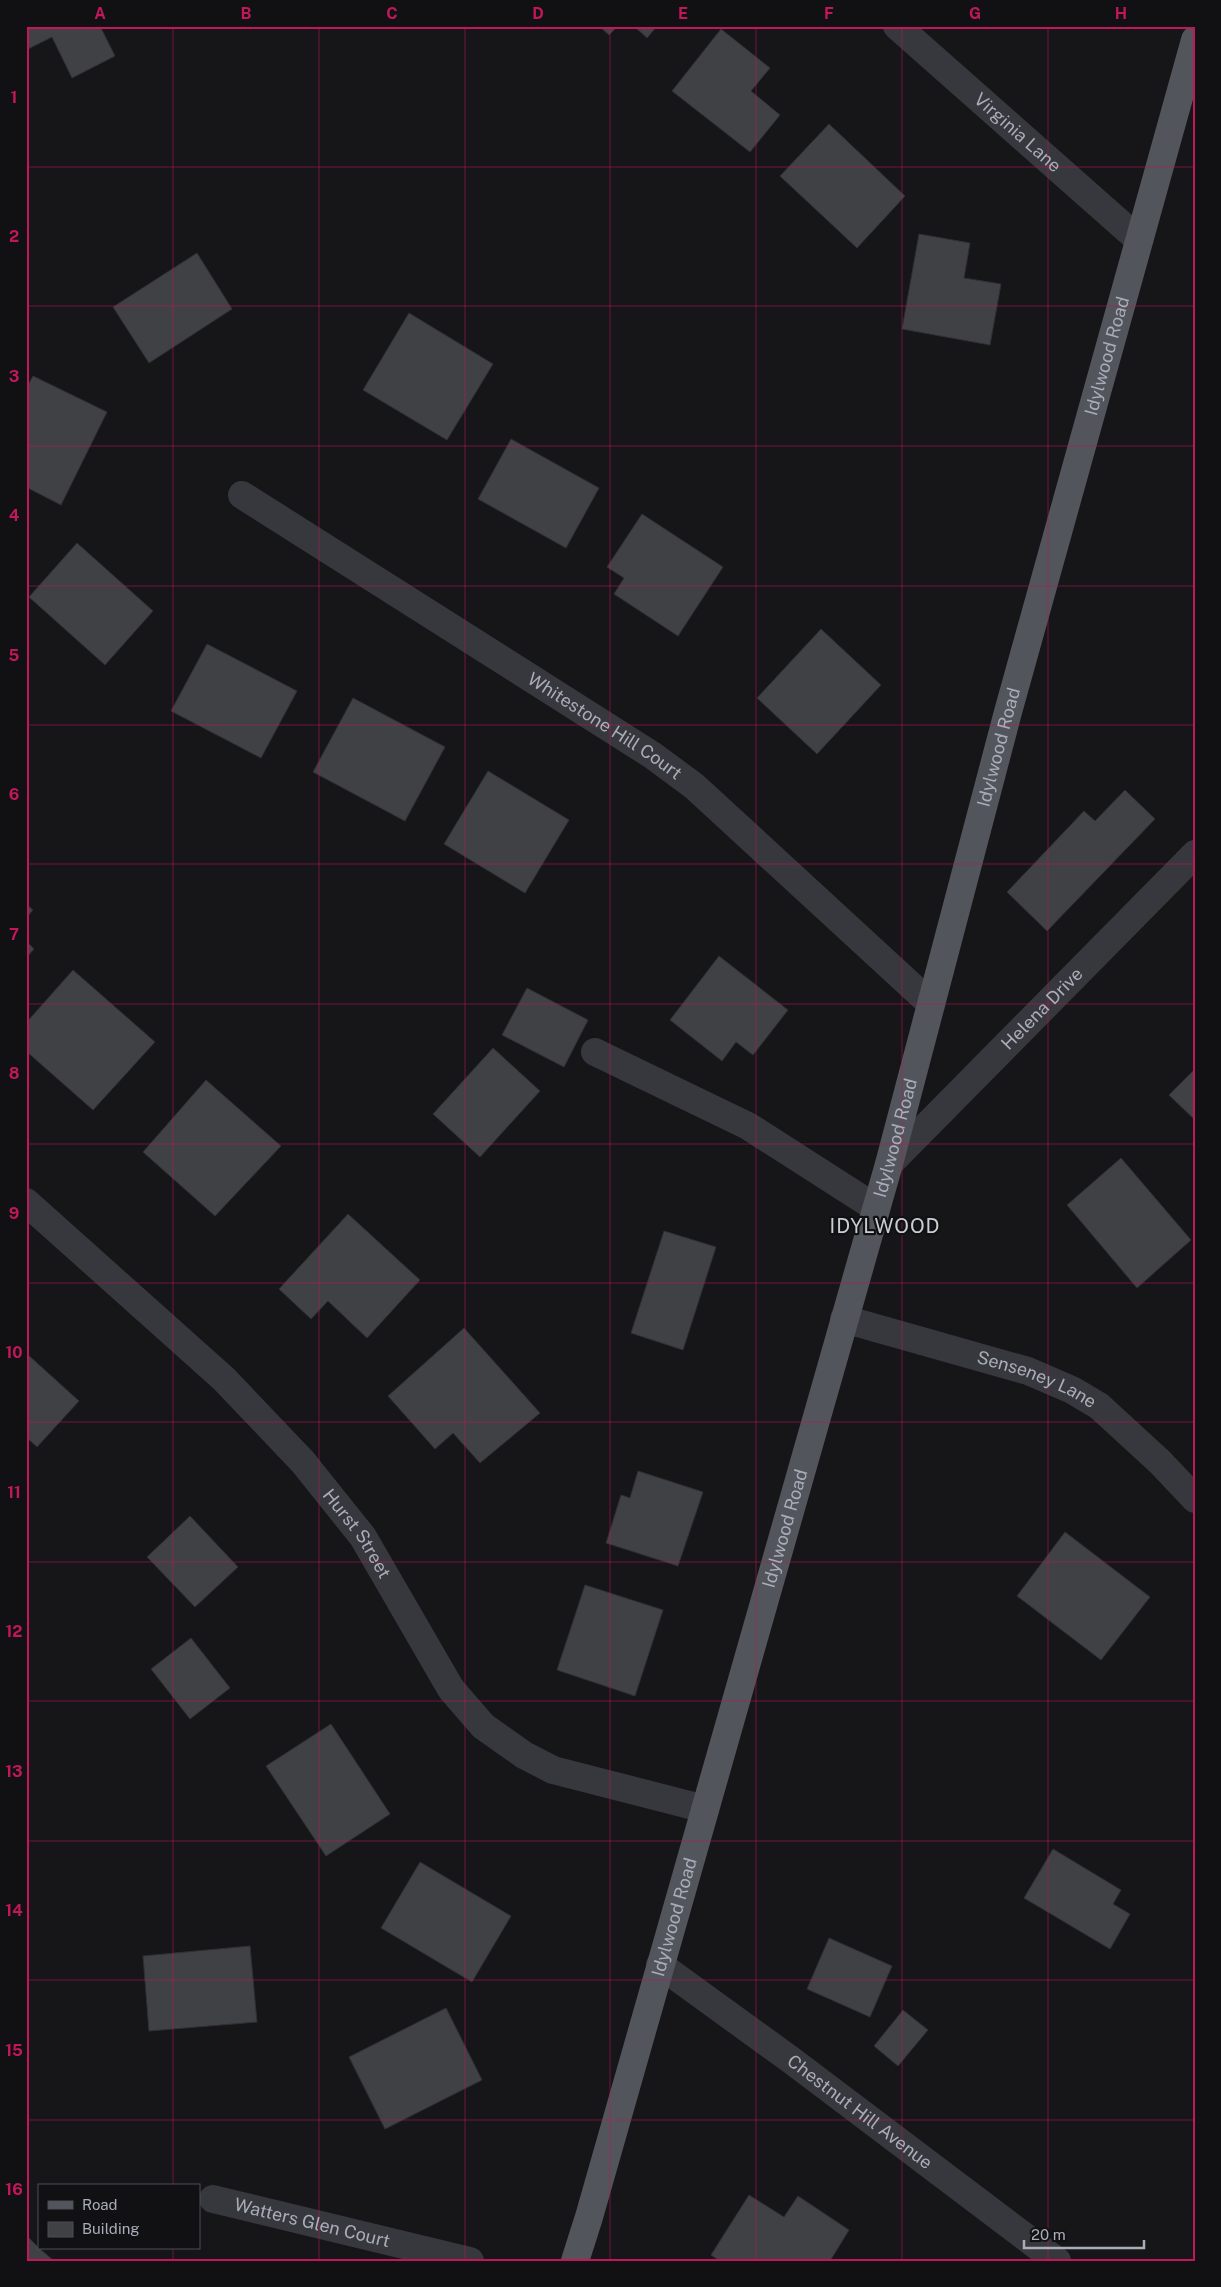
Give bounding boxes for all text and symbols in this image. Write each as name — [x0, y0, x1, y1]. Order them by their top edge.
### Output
text: A — [94, 4, 106, 23]
text: B — [241, 4, 252, 23]
text: C — [386, 4, 398, 23]
text: D — [532, 4, 544, 23]
text: E — [678, 4, 688, 23]
text: F — [824, 4, 834, 23]
text: G — [969, 4, 981, 23]
text: H — [1115, 4, 1127, 23]
text: 1 — [11, 88, 17, 107]
street label: Virginia Lane — [970, 88, 1066, 176]
text: 2 — [9, 227, 19, 246]
street label: Idylwood Road — [1080, 294, 1133, 418]
text: 3 — [9, 367, 19, 386]
text: 4 — [9, 506, 20, 525]
text: 5 — [9, 646, 20, 665]
street label: Whitestone Hill Court — [524, 668, 686, 784]
street label: Idylwood Road — [972, 685, 1024, 809]
text: 6 — [9, 785, 19, 804]
text: 7 — [9, 925, 19, 944]
street label: Helena Drive — [997, 963, 1087, 1054]
text: 8 — [9, 1064, 20, 1083]
street label: Idylwood Road — [869, 1076, 921, 1200]
text: 9 — [9, 1204, 19, 1223]
district label: IDYLWOOD — [830, 1214, 940, 1238]
text: 10 — [5, 1343, 23, 1362]
street label: Senseney Lane — [975, 1346, 1100, 1412]
street label: Idylwood Road — [758, 1467, 812, 1590]
text: 11 — [7, 1483, 21, 1502]
street label: Hurst Street — [319, 1485, 396, 1582]
text: 12 — [5, 1622, 23, 1641]
text: 13 — [5, 1762, 23, 1781]
street label: Idylwood Road — [647, 1855, 701, 1979]
text: 14 — [5, 1901, 23, 1920]
text: 15 — [5, 2041, 23, 2060]
street label: Chestnut Hill Avenue — [783, 2050, 937, 2173]
text: 16 — [5, 2180, 23, 2199]
legend — [38, 2184, 200, 2250]
street label: Watters Glen Court — [232, 2194, 392, 2251]
text: Road — [82, 2196, 118, 2213]
scale bar — [1024, 2217, 1144, 2249]
text: Building — [82, 2220, 140, 2237]
text: 20 m — [1031, 2226, 1066, 2243]

